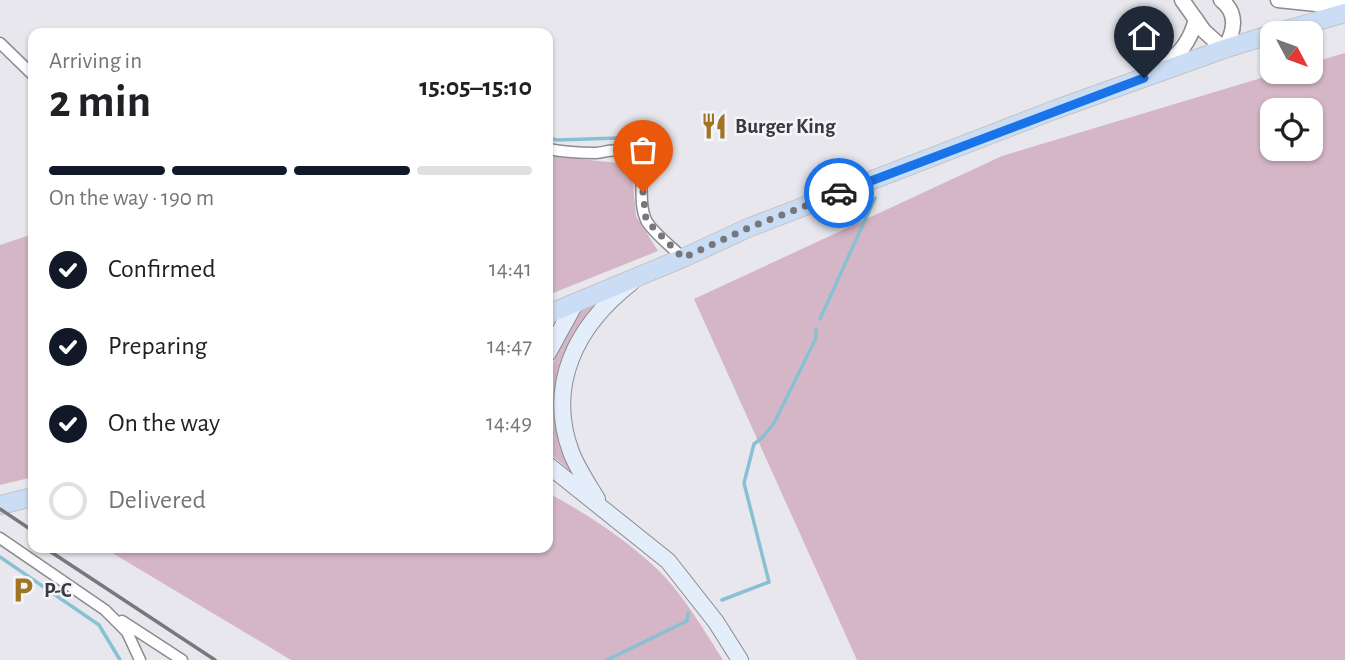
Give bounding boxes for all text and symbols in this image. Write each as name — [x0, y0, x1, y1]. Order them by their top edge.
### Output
pin — [1114, 6, 1174, 78]
icon: home — [1125, 17, 1163, 55]
north arrow — [1260, 21, 1323, 84]
map controls — [1260, 21, 1323, 161]
text: Arriving in — [49, 50, 142, 73]
text: 15:05–15:10 — [419, 74, 532, 100]
text: 2 min — [49, 79, 151, 125]
button: locate — [1260, 98, 1323, 161]
restaurant icon: Burger King — [699, 111, 729, 141]
place label: Burger King — [735, 116, 836, 137]
pin — [613, 120, 673, 192]
icon: bag — [624, 131, 662, 169]
courier — [804, 158, 874, 228]
icon: car — [820, 174, 858, 212]
text: On the way · 190 m — [49, 187, 214, 210]
icon: check — [49, 251, 87, 289]
text: Confirmed — [108, 256, 216, 282]
text: 14:41 — [489, 258, 532, 281]
icon: check — [49, 328, 87, 366]
text: Preparing — [108, 333, 207, 359]
text: 14:47 — [487, 335, 532, 358]
icon: check — [49, 405, 87, 443]
text: On the way — [108, 410, 220, 436]
text: 14:49 — [486, 412, 532, 435]
text: Delivered — [108, 487, 206, 513]
parking icon: P-C — [8, 575, 38, 605]
place label: P-C — [44, 580, 72, 601]

